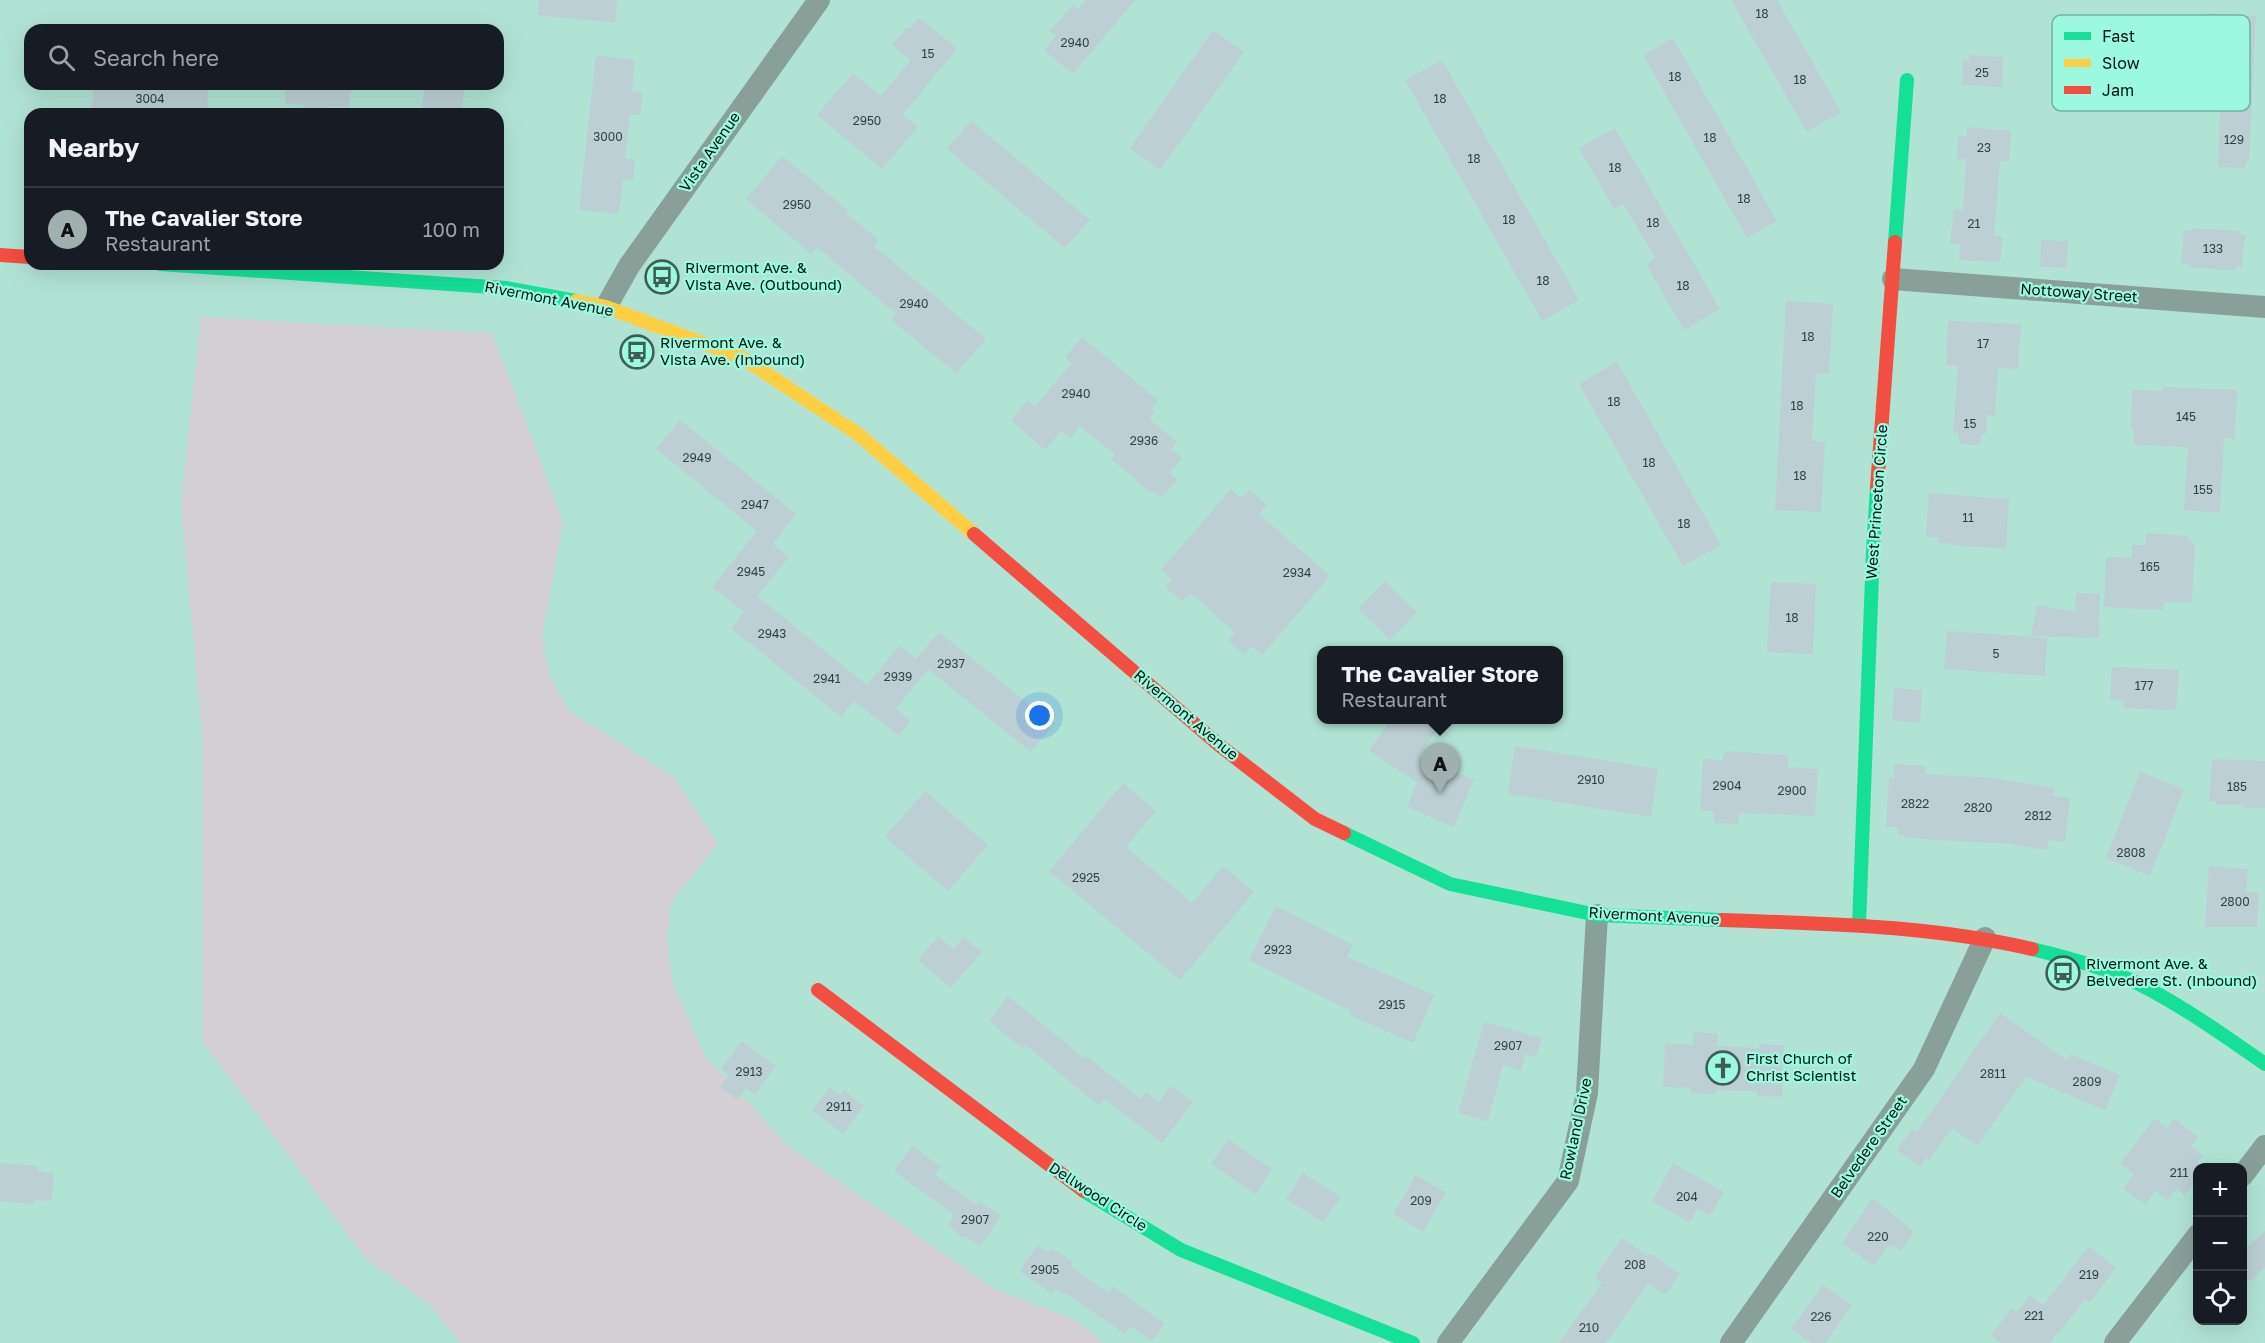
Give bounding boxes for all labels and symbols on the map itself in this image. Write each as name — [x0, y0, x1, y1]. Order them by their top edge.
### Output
house number: 18 — [1755, 6, 1769, 21]
legend — [2052, 15, 2250, 111]
text: Fast — [2102, 26, 2135, 46]
house number: 2940 — [1061, 35, 1089, 50]
house number: 15 — [922, 46, 934, 61]
text: Slow — [2102, 53, 2140, 73]
house number: 25 — [1975, 65, 1989, 80]
house number: 18 — [1668, 69, 1682, 84]
house number: 18 — [1793, 72, 1807, 87]
text: Jam — [2102, 80, 2134, 100]
house number: 3004 — [135, 91, 165, 106]
house number: 18 — [1433, 91, 1447, 106]
street label: Vista Avenue — [675, 108, 743, 195]
house number: 2950 — [853, 113, 881, 128]
house number: 3000 — [593, 129, 623, 144]
house number: 18 — [1703, 130, 1717, 145]
house number: 129 — [2224, 132, 2244, 147]
house number: 23 — [1977, 140, 1991, 155]
house number: 18 — [1467, 151, 1481, 166]
house number: 18 — [1608, 160, 1622, 175]
house number: 18 — [1737, 191, 1751, 206]
house number: 2950 — [783, 197, 811, 212]
house number: 18 — [1502, 212, 1516, 227]
house number: 18 — [1646, 215, 1660, 230]
house number: 21 — [1968, 216, 1981, 231]
house number: 133 — [2203, 241, 2223, 256]
place label: Rivermont Ave. & Vista Ave. (Outbound) — [685, 258, 842, 293]
bus stop icon: Rivermont Ave. & Vista Ave. (Outbound) — [644, 259, 680, 295]
house number: 18 — [1536, 273, 1550, 288]
street label: Rivermont Avenue — [483, 277, 615, 319]
house number: 18 — [1676, 278, 1690, 293]
street label: Nottoway Street — [2020, 279, 2138, 305]
house number: 2940 — [900, 296, 928, 311]
house number: 18 — [1801, 329, 1815, 344]
place label: Rivermont Ave. & Vista Ave. (Inbound) — [660, 333, 805, 368]
bus stop icon: Rivermont Ave. & Vista Ave. (Inbound) — [619, 334, 655, 370]
house number: 17 — [1977, 336, 1989, 351]
house number: 2940 — [1062, 386, 1090, 401]
house number: 18 — [1607, 394, 1621, 409]
house number: 18 — [1790, 398, 1804, 413]
house number: 145 — [2176, 409, 2196, 424]
house number: 15 — [1964, 416, 1976, 431]
street label: West Princeton Circle — [1862, 423, 1890, 580]
house number: 2936 — [1130, 433, 1158, 448]
house number: 2949 — [683, 450, 711, 465]
house number: 18 — [1642, 455, 1656, 470]
house number: 18 — [1793, 468, 1807, 483]
house number: 155 — [2193, 482, 2213, 497]
house number: 2947 — [741, 497, 769, 512]
house number: 11 — [1962, 510, 1974, 525]
house number: 18 — [1677, 516, 1691, 531]
house number: 165 — [2140, 559, 2160, 574]
house number: 2945 — [737, 564, 765, 579]
house number: 2934 — [1283, 565, 1311, 580]
house number: 18 — [1785, 610, 1799, 625]
house number: 2943 — [758, 626, 786, 641]
house number: 5 — [1993, 646, 2000, 661]
house number: 2937 — [937, 656, 965, 671]
street label: Rivermont Avenue — [1131, 665, 1243, 763]
house number: 2939 — [884, 669, 912, 684]
house number: 2941 — [813, 671, 841, 686]
house number: 177 — [2135, 678, 2153, 693]
your location — [1025, 701, 1054, 730]
pin: A — [1420, 744, 1460, 793]
house number: 2910 — [1577, 772, 1605, 787]
house number: 2904 — [1713, 778, 1741, 793]
house number: 185 — [2227, 779, 2247, 794]
house number: 2900 — [1777, 783, 1807, 798]
house number: 2822 — [1901, 796, 1929, 811]
house number: 2820 — [1964, 800, 1992, 815]
house number: 2812 — [2024, 808, 2052, 823]
house number: 2808 — [2116, 845, 2146, 860]
house number: 2925 — [1072, 870, 1100, 885]
house number: 2800 — [2220, 894, 2250, 909]
street label: Rivermont Avenue — [1588, 903, 1720, 927]
house number: 2923 — [1264, 942, 1292, 957]
place label: Rivermont Ave. & Belvedere St. (Inbound) — [2086, 954, 2257, 989]
bus stop icon: Rivermont Ave. & Belvedere St. (Inbound) — [2045, 955, 2081, 991]
house number: 2915 — [1378, 997, 1406, 1012]
house number: 2907 — [1494, 1038, 1522, 1053]
place label: First Church of Christ Scientist — [1746, 1049, 1857, 1084]
church icon: First Church of Christ Scientist — [1705, 1050, 1741, 1086]
house number: 2913 — [735, 1064, 763, 1079]
house number: 2811 — [1980, 1066, 2006, 1081]
house number: 2809 — [2073, 1074, 2101, 1089]
street label: Rowland Drive — [1555, 1076, 1595, 1181]
street label: Belvedere Street — [1826, 1092, 1910, 1201]
house number: 2911 — [826, 1099, 852, 1114]
street label: Dellwood Circle — [1046, 1158, 1151, 1235]
house number: 211 — [2170, 1165, 2188, 1180]
house number: 204 — [1676, 1189, 1698, 1204]
house number: 209 — [1410, 1193, 1432, 1208]
house number: 2907 — [961, 1212, 989, 1227]
house number: 220 — [1867, 1229, 1889, 1244]
house number: 208 — [1624, 1257, 1646, 1272]
house number: 2905 — [1031, 1262, 1059, 1277]
house number: 219 — [2079, 1267, 2099, 1282]
house number: 221 — [2024, 1308, 2044, 1323]
house number: 226 — [1810, 1309, 1832, 1324]
house number: 210 — [1579, 1320, 1599, 1335]

